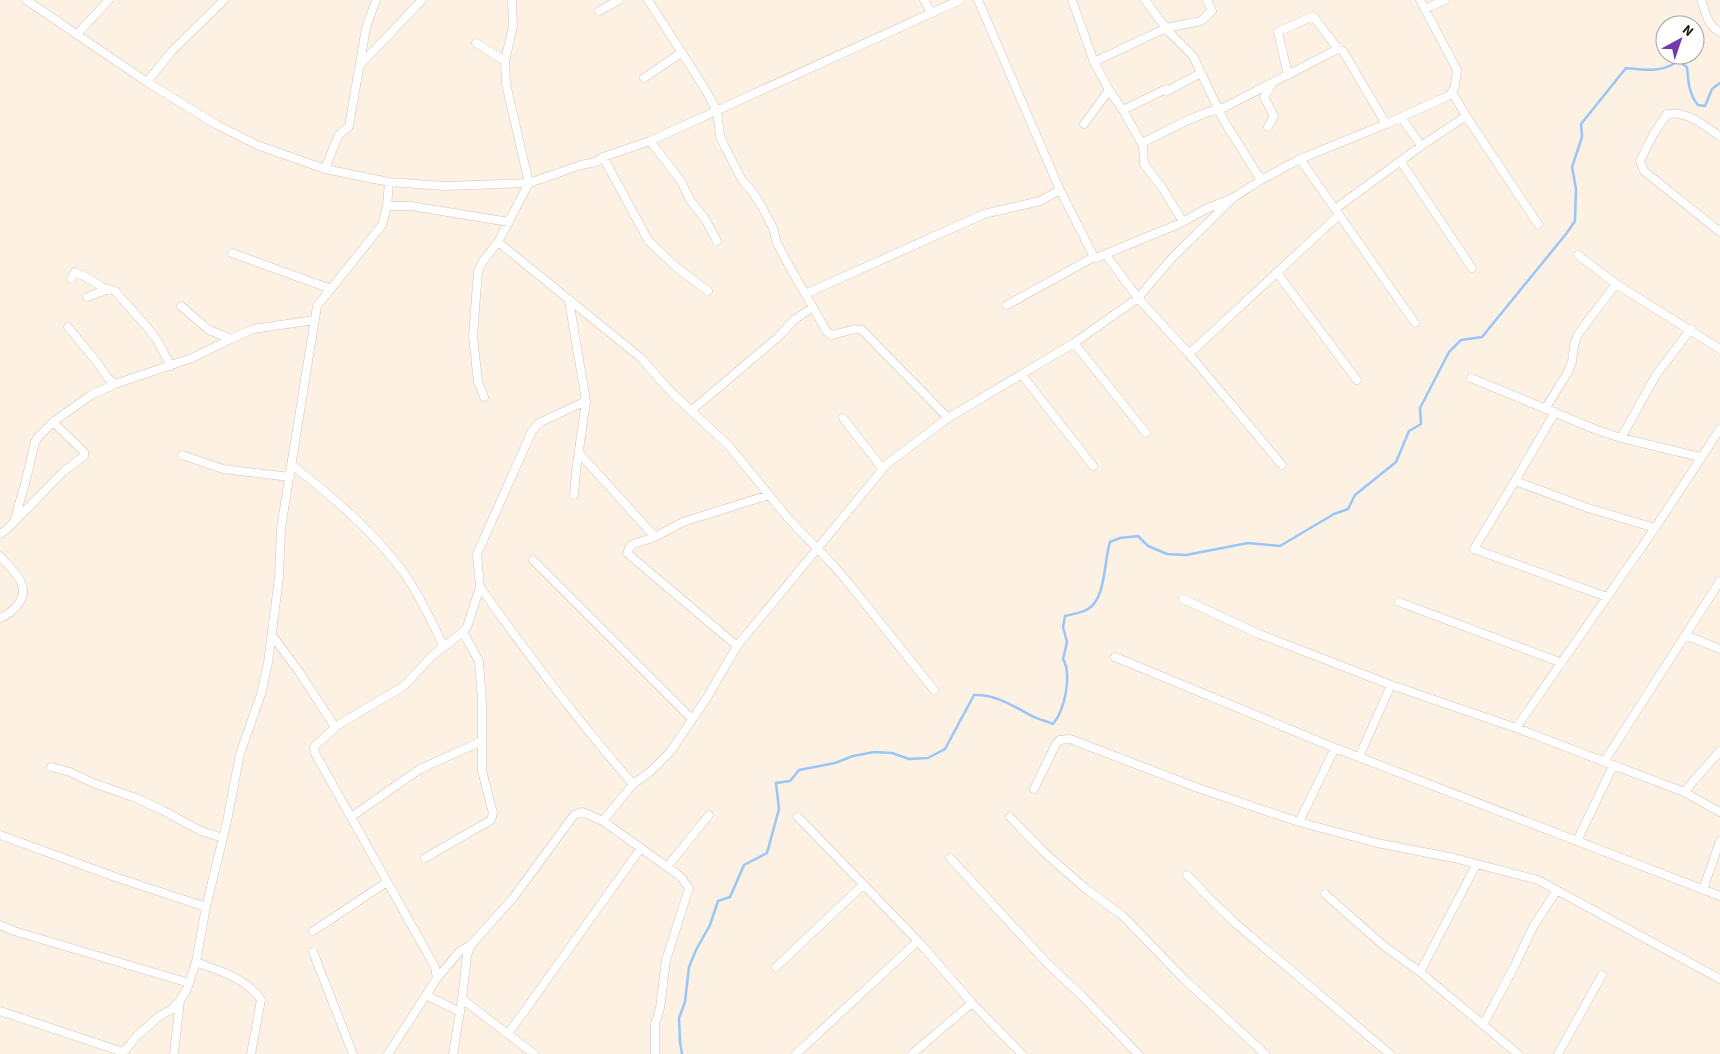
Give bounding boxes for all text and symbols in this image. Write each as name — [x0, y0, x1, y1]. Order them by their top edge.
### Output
north arrow — [1655, 15, 1705, 65]
text: N — [1678, 20, 1698, 41]

